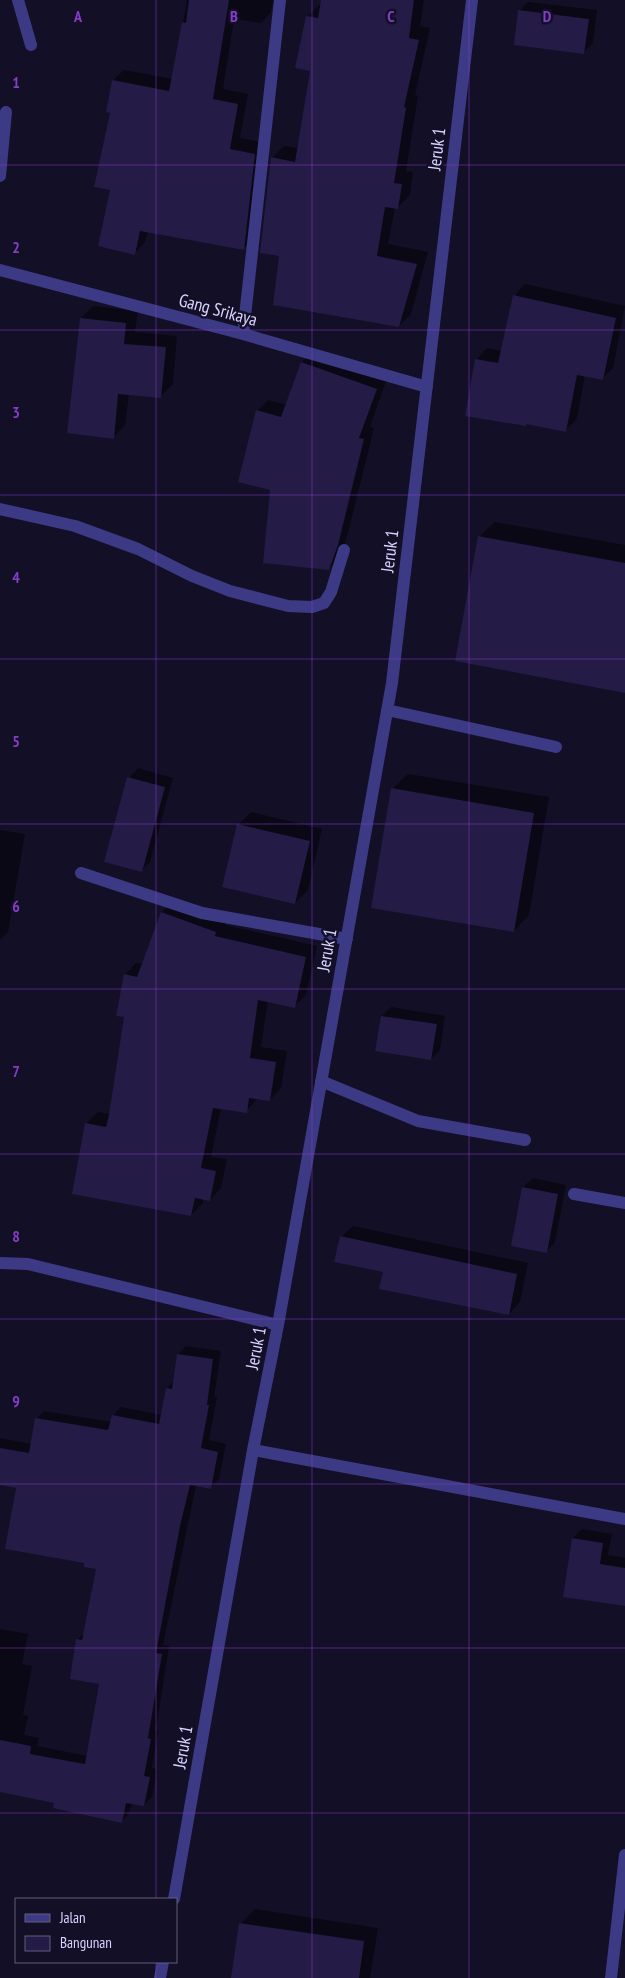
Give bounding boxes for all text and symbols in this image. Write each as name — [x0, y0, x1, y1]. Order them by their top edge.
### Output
text: A — [73, 6, 83, 26]
text: B — [230, 6, 238, 26]
text: C — [387, 6, 395, 26]
text: D — [543, 6, 552, 26]
text: 1 — [12, 72, 20, 92]
street label: Jeruk 1 — [422, 126, 451, 173]
text: 2 — [12, 237, 20, 257]
street label: Gang Srikaya — [176, 288, 260, 331]
text: 3 — [12, 402, 20, 422]
street label: Jeruk 1 — [375, 528, 404, 575]
text: 4 — [12, 567, 20, 587]
text: 5 — [12, 731, 20, 751]
text: 6 — [12, 896, 20, 916]
street label: Jeruk 1 — [311, 927, 342, 974]
text: 7 — [12, 1061, 20, 1081]
text: 8 — [12, 1226, 20, 1246]
street label: Jeruk 1 — [240, 1325, 271, 1372]
text: 9 — [12, 1391, 20, 1411]
street label: Jeruk 1 — [167, 1724, 198, 1771]
legend — [15, 1898, 178, 1963]
text: Jalan — [59, 1908, 86, 1927]
text: Bangunan — [60, 1933, 112, 1952]

